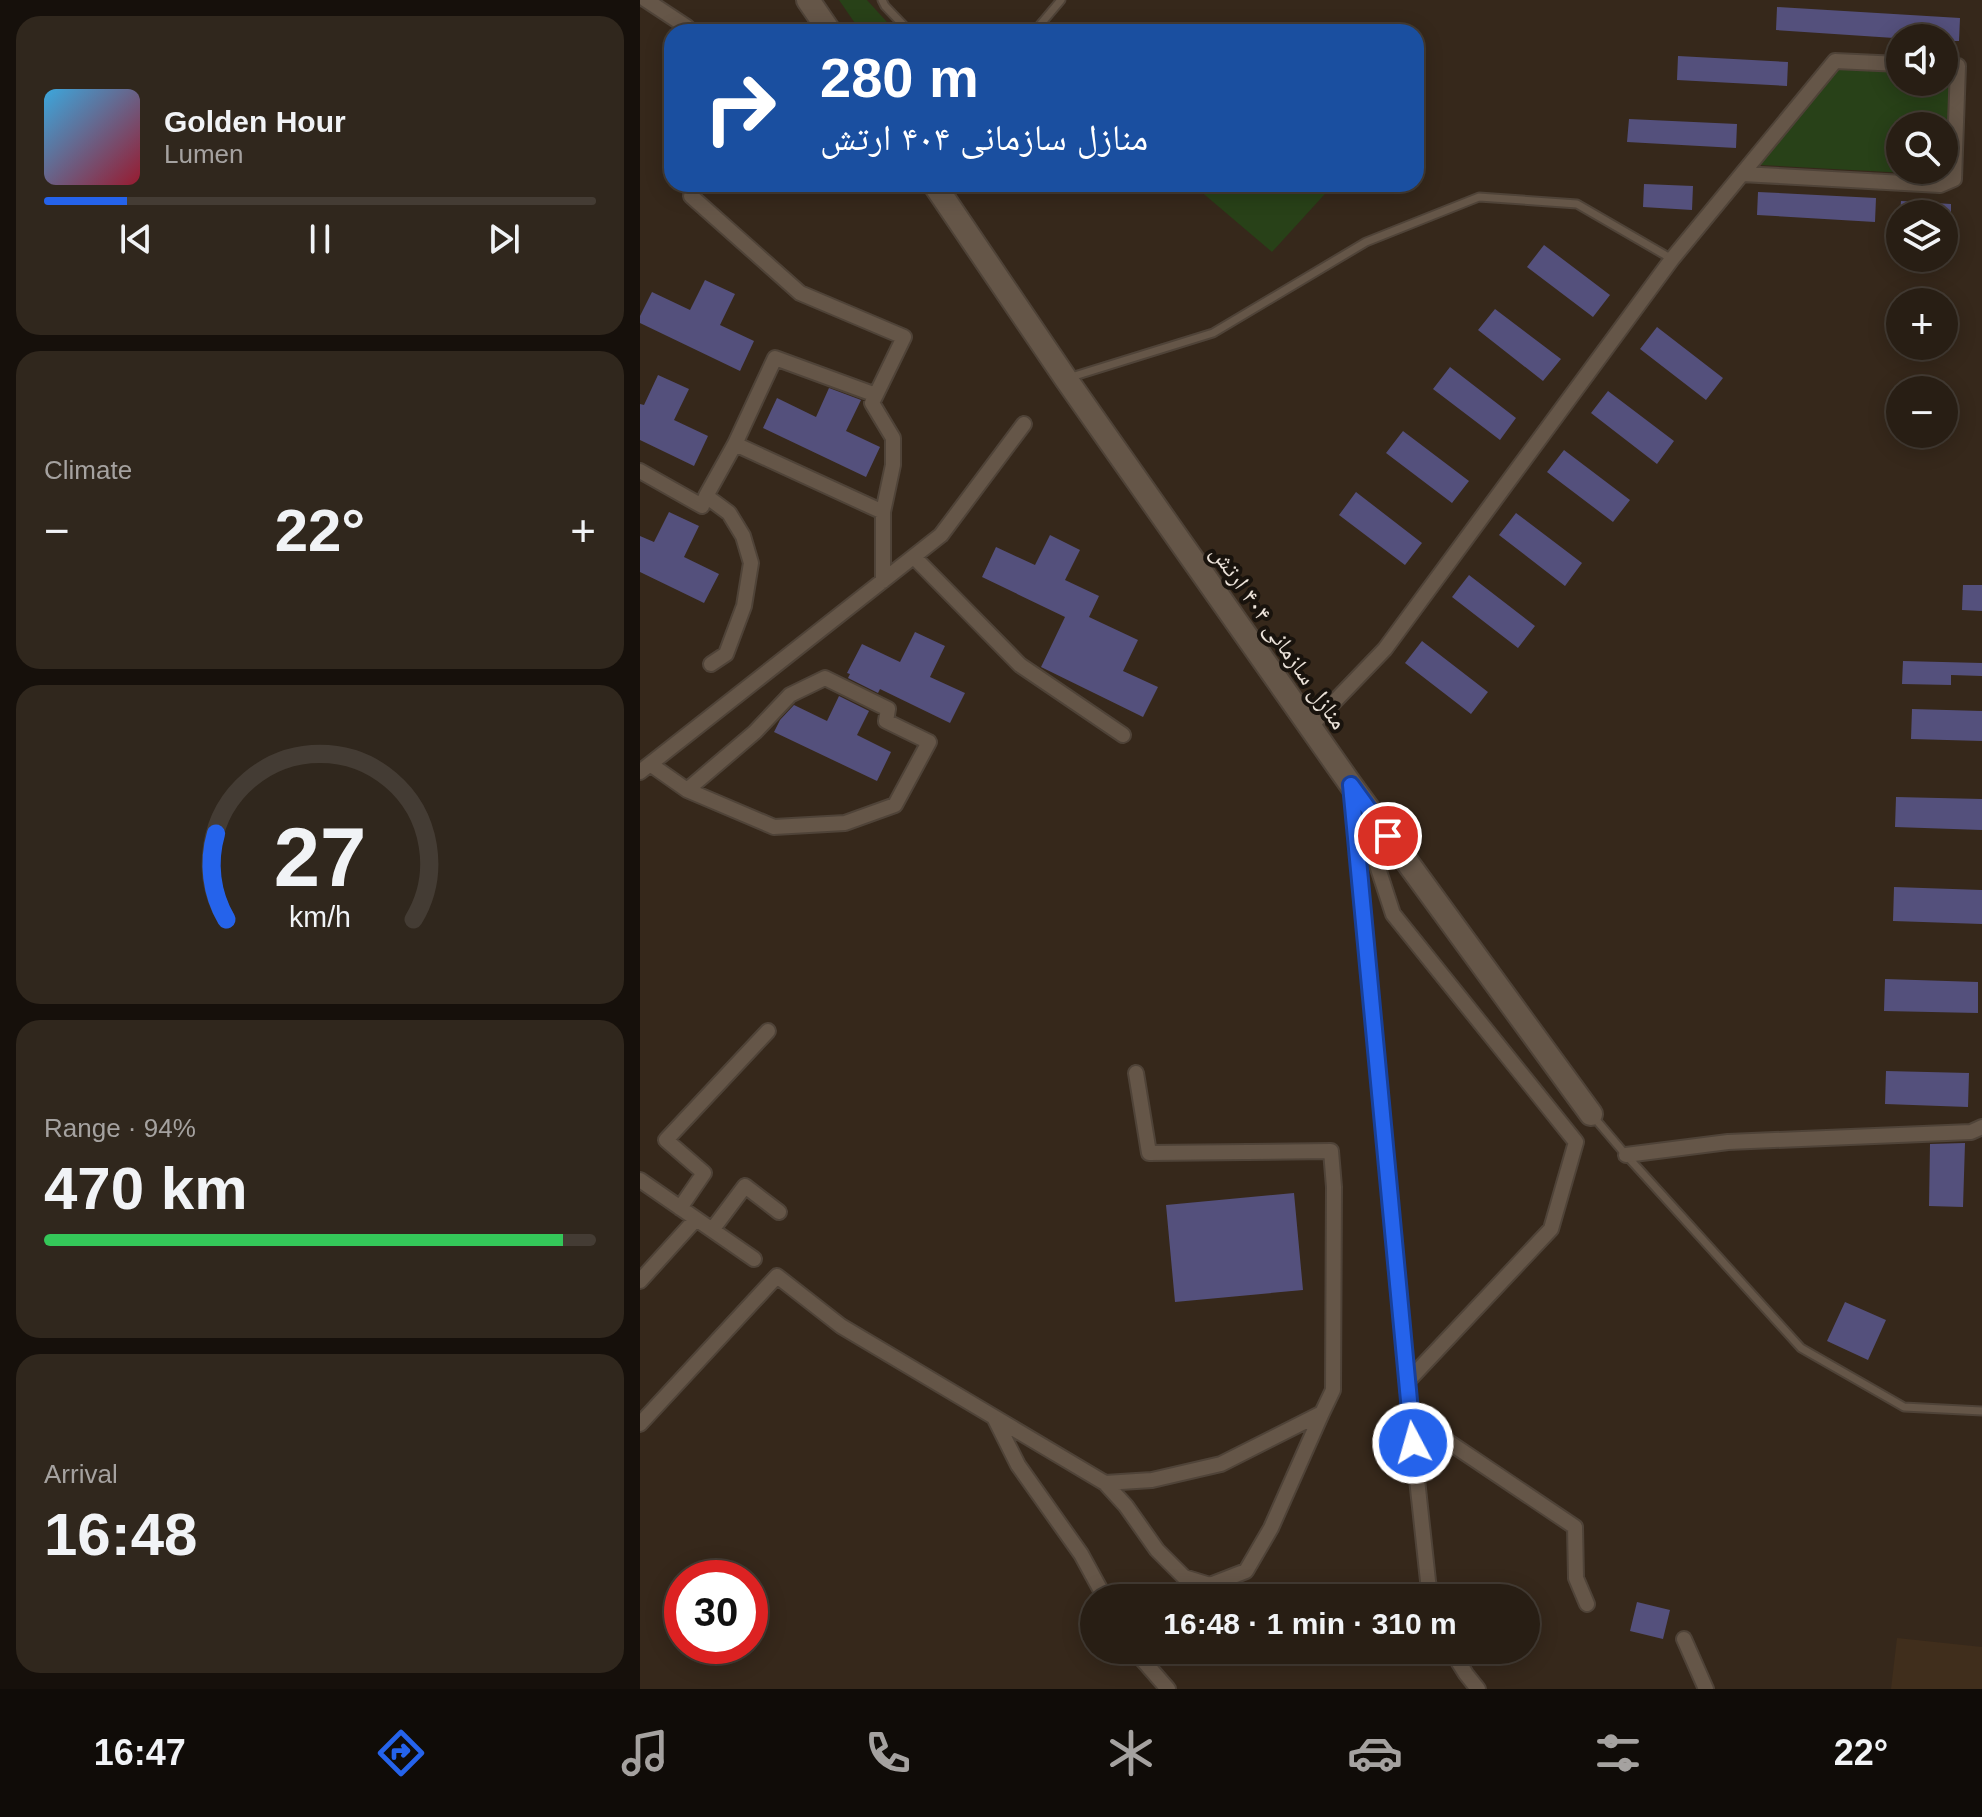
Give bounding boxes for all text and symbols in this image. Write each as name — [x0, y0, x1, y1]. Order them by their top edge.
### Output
map controls — [1886, 24, 1958, 448]
button: sound — [1886, 24, 1958, 96]
text: 280 m — [820, 46, 979, 109]
icon: right — [688, 56, 792, 160]
text: Golden Hour — [164, 105, 346, 138]
button: search — [1886, 112, 1958, 184]
text: منازل سازمانی ۴۰۴ ارتش — [820, 117, 1148, 158]
text: Lumen — [164, 139, 244, 169]
button: layers — [1886, 200, 1958, 272]
icon: previous — [114, 217, 158, 261]
icon: pause — [298, 217, 342, 261]
icon: next — [482, 217, 526, 261]
button: + — [1886, 288, 1958, 360]
button: − — [1886, 376, 1958, 448]
text: Climate — [44, 455, 132, 485]
text: 22° — [275, 497, 365, 564]
text: − — [44, 506, 70, 555]
text: + — [570, 506, 596, 555]
street label: منازل سازمانی ۴۰۴ ارتش — [1205, 539, 1353, 735]
pin — [1354, 802, 1422, 870]
text: 27 — [274, 811, 366, 904]
icon: arrive — [1366, 814, 1410, 858]
text: km/h — [289, 902, 351, 934]
text: Range · 94% — [44, 1113, 196, 1143]
text: 470 km — [44, 1155, 248, 1222]
position arrow — [1371, 1401, 1455, 1485]
text: Arrival — [44, 1459, 118, 1489]
text: 16:48 — [44, 1501, 197, 1568]
speed limit sign: 30 — [664, 1560, 768, 1664]
text: 16:48 · 1 min · 310 m — [1163, 1607, 1457, 1640]
icon: directions — [373, 1725, 429, 1781]
icon: music — [617, 1725, 673, 1781]
icon: phone — [860, 1725, 916, 1781]
icon: climate — [1103, 1725, 1159, 1781]
icon: car — [1347, 1725, 1403, 1781]
icon: filters — [1590, 1725, 1646, 1781]
text: 16:47 — [94, 1732, 186, 1773]
text: 22° — [1834, 1732, 1888, 1773]

